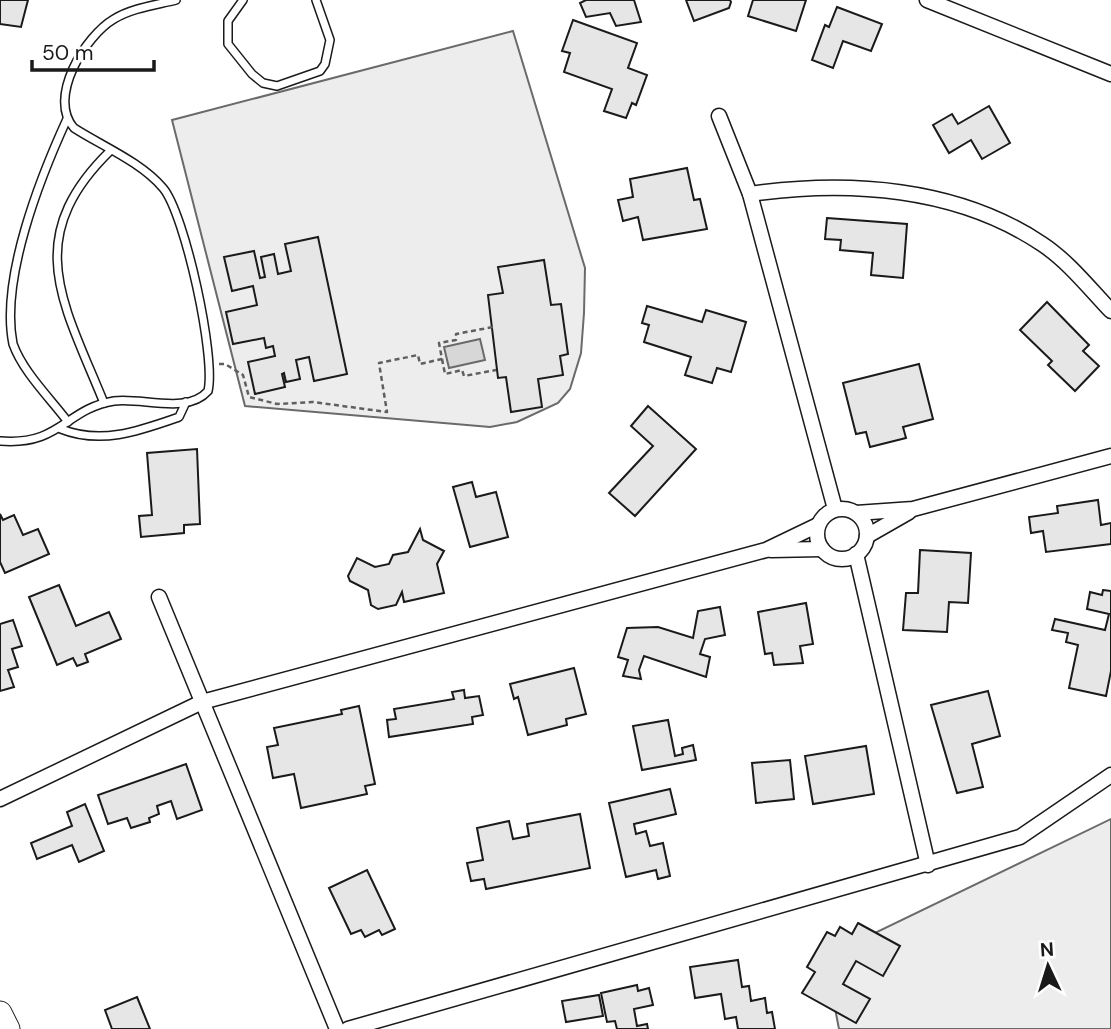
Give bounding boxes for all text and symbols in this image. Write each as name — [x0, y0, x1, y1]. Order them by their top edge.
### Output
scale bar — [32, 28, 154, 72]
text: 50 m — [42, 39, 93, 67]
north arrow — [1013, 931, 1083, 1001]
text: N — [1039, 937, 1055, 962]

